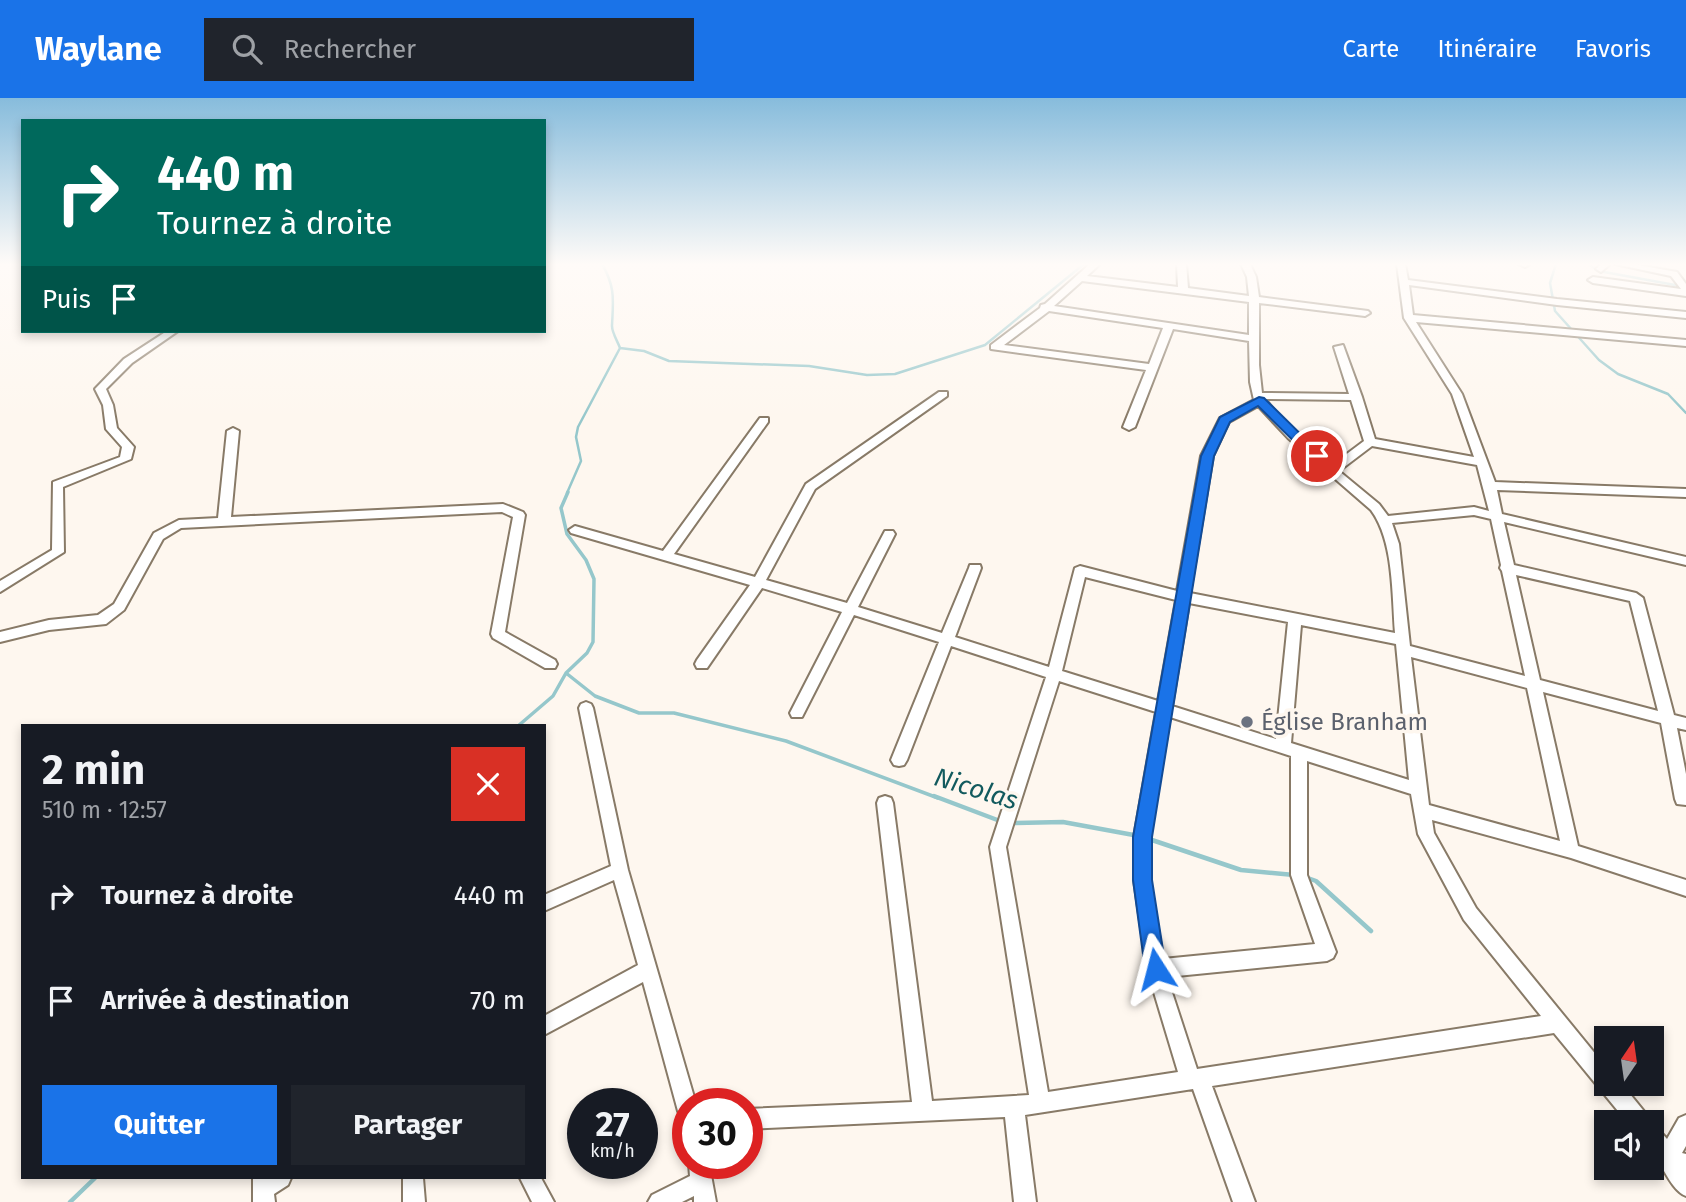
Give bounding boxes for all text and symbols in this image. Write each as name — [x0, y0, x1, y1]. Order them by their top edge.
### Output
search box — [204, 18, 694, 81]
text: Waylane — [35, 29, 162, 69]
icon: search — [228, 30, 266, 68]
text: Rechercher — [284, 34, 416, 65]
text: Carte — [1343, 35, 1399, 63]
text: Itinéraire — [1437, 35, 1537, 63]
text: Favoris — [1575, 35, 1651, 63]
text: 440 m — [157, 144, 294, 203]
icon: right — [42, 147, 133, 238]
text: Tournez à droite — [157, 204, 393, 242]
icon: arrive — [105, 280, 143, 318]
text: Puis — [42, 284, 91, 315]
pin — [1287, 426, 1347, 486]
icon: arrive — [1298, 437, 1336, 475]
place label: Église Branham — [1261, 707, 1428, 736]
marker: Église Branham — [1239, 714, 1255, 730]
text: 2 min — [42, 745, 145, 795]
button: close — [451, 747, 525, 821]
water label: Nicolas — [930, 762, 1022, 816]
text: 510 m · 12:57 — [42, 796, 167, 824]
icon: right — [42, 877, 80, 915]
text: Tournez à droite — [101, 880, 293, 911]
text: 440 m — [454, 880, 525, 911]
position arrow — [1119, 932, 1193, 1006]
icon: arrive — [42, 982, 80, 1020]
text: Arrivée à destination — [101, 985, 350, 1016]
text: 70 m — [470, 985, 525, 1016]
north arrow — [1594, 1026, 1664, 1096]
map controls — [1594, 1026, 1664, 1180]
button: Quitter — [42, 1085, 277, 1165]
button: Partager — [291, 1085, 525, 1165]
speed limit sign: 30 — [672, 1088, 763, 1179]
text: 27 — [595, 1103, 630, 1145]
button: sound — [1594, 1110, 1664, 1180]
text: km/h — [590, 1140, 635, 1162]

